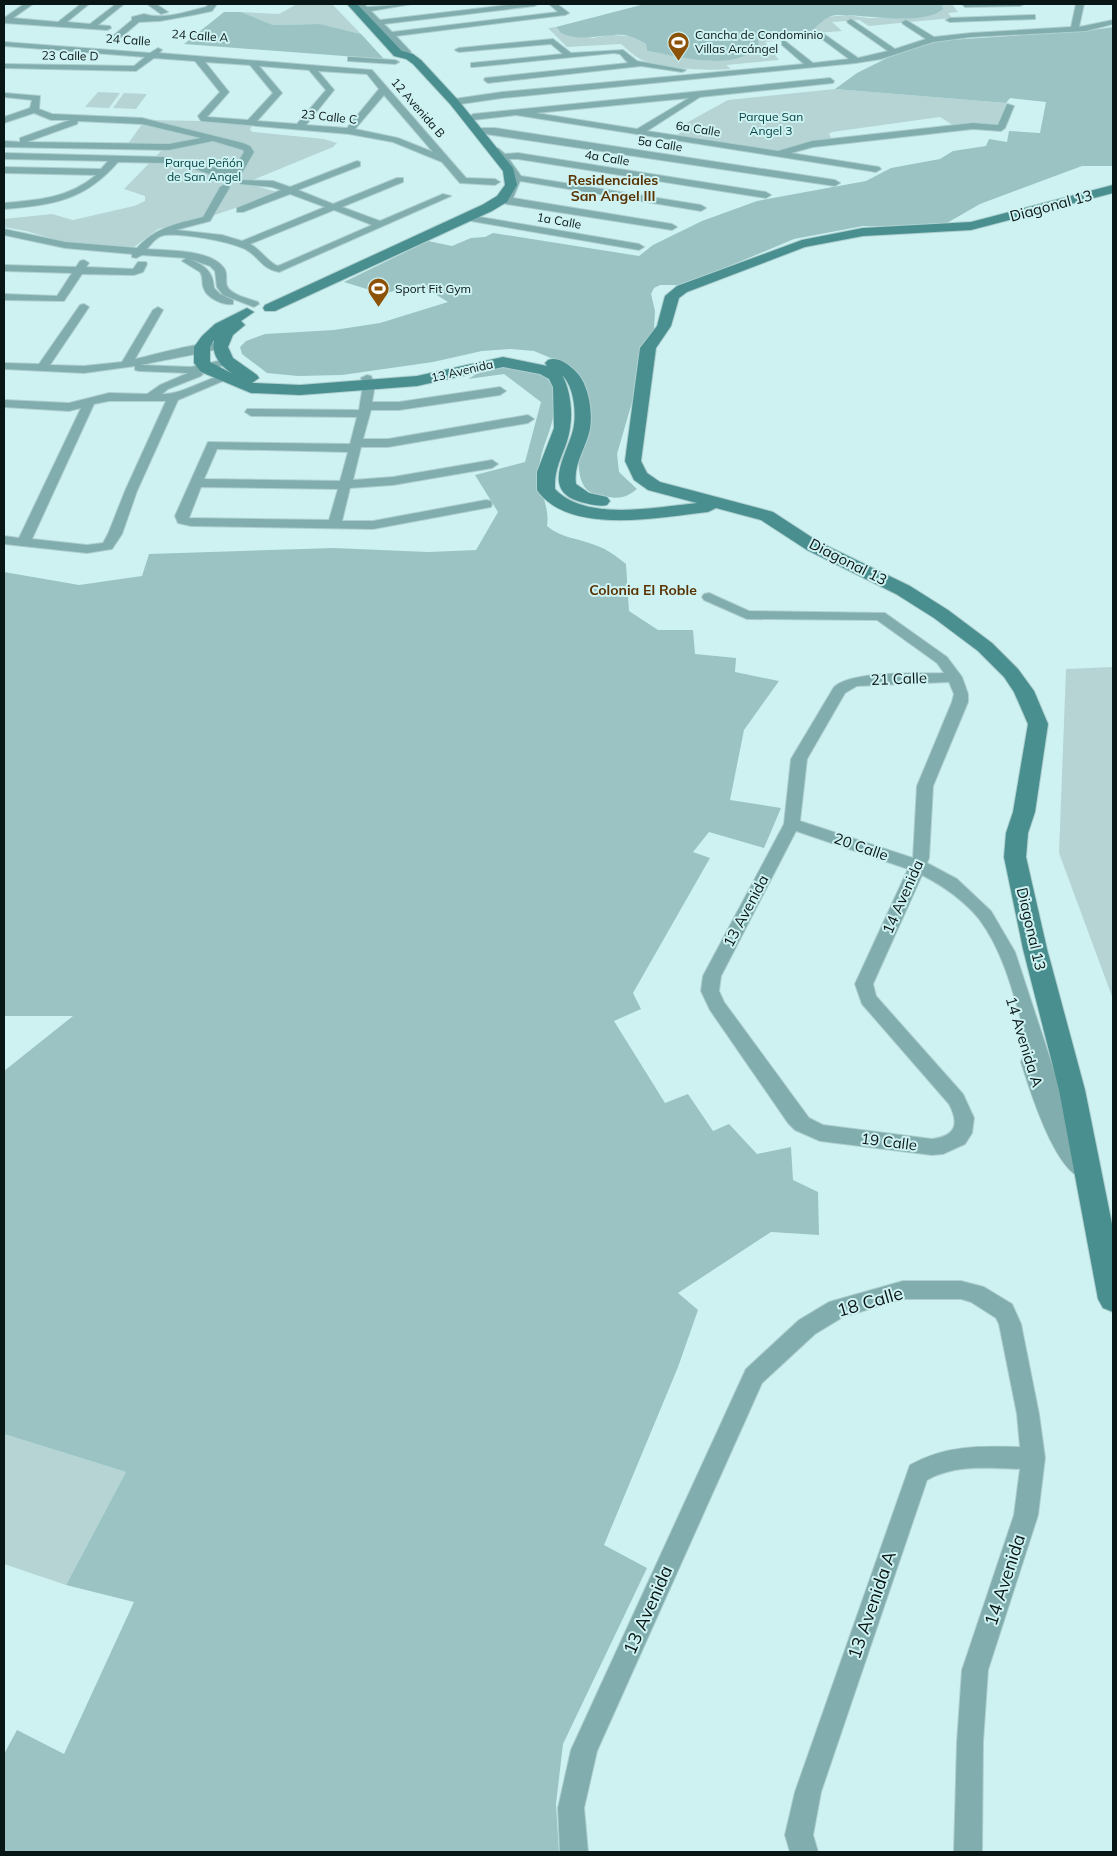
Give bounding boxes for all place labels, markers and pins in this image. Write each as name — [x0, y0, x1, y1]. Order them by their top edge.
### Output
place label: Cancha de Condominio Villas Arcángel — [695, 27, 823, 56]
sports icon: Cancha de Condominio Villas Arcángel — [667, 30, 691, 61]
sports icon: Sport Fit Gym — [367, 277, 391, 308]
place label: Sport Fit Gym — [395, 281, 471, 296]

